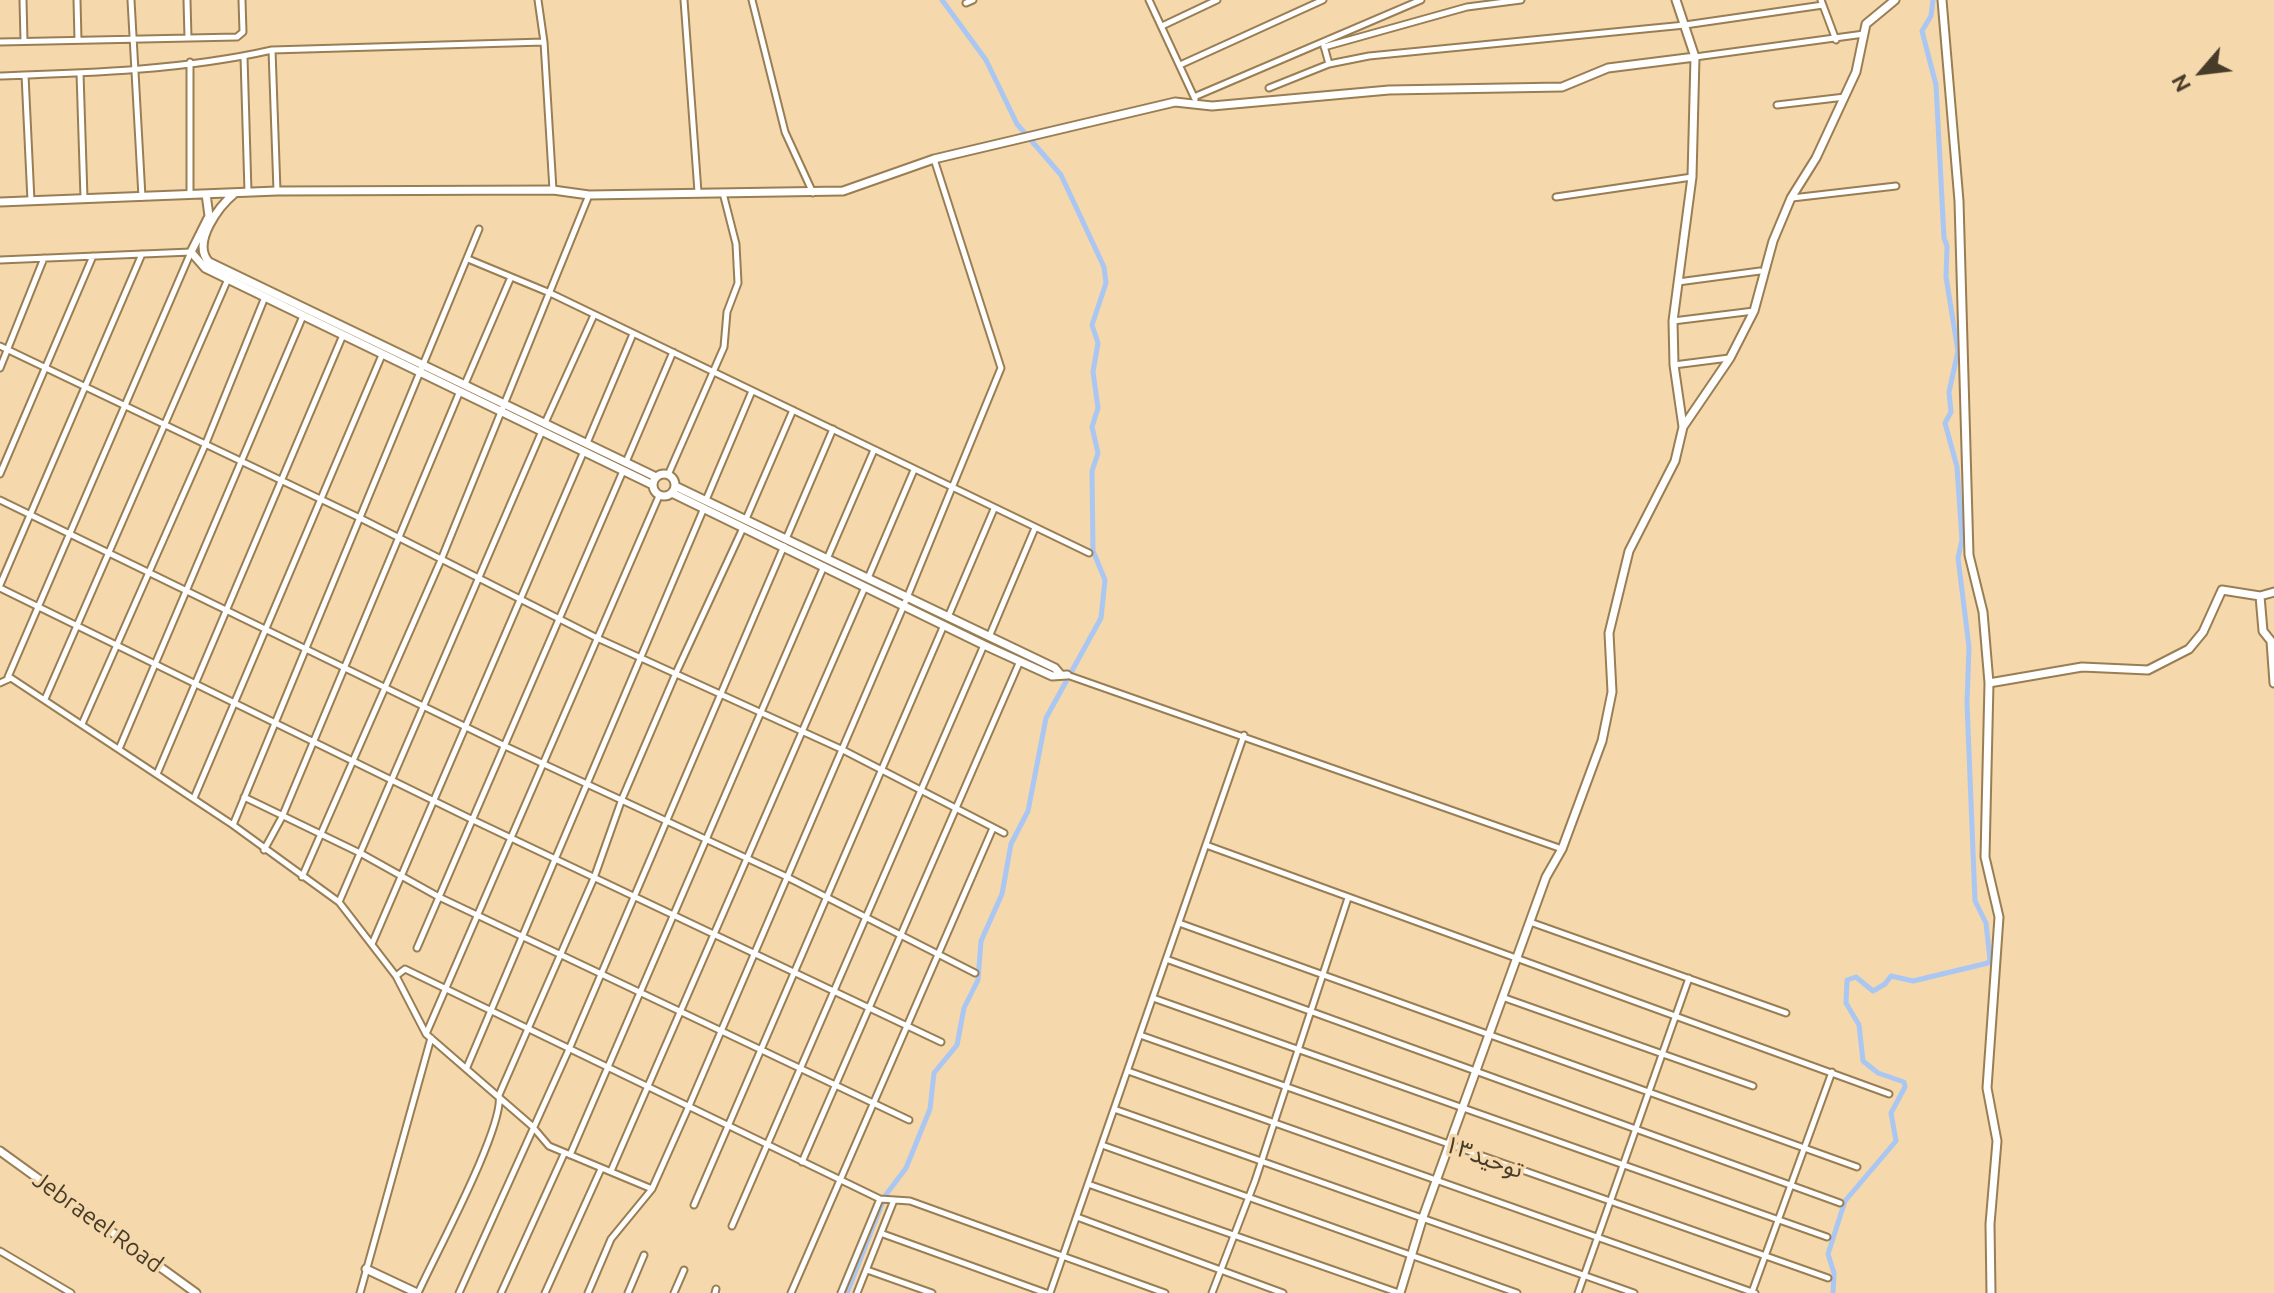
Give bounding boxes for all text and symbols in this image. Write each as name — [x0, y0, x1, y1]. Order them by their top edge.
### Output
north arrow — [2162, 32, 2242, 112]
text: N — [2165, 70, 2195, 97]
street label: توحید۱۳ — [1441, 1129, 1527, 1185]
street label: Jebraeel Road — [27, 1165, 169, 1279]

